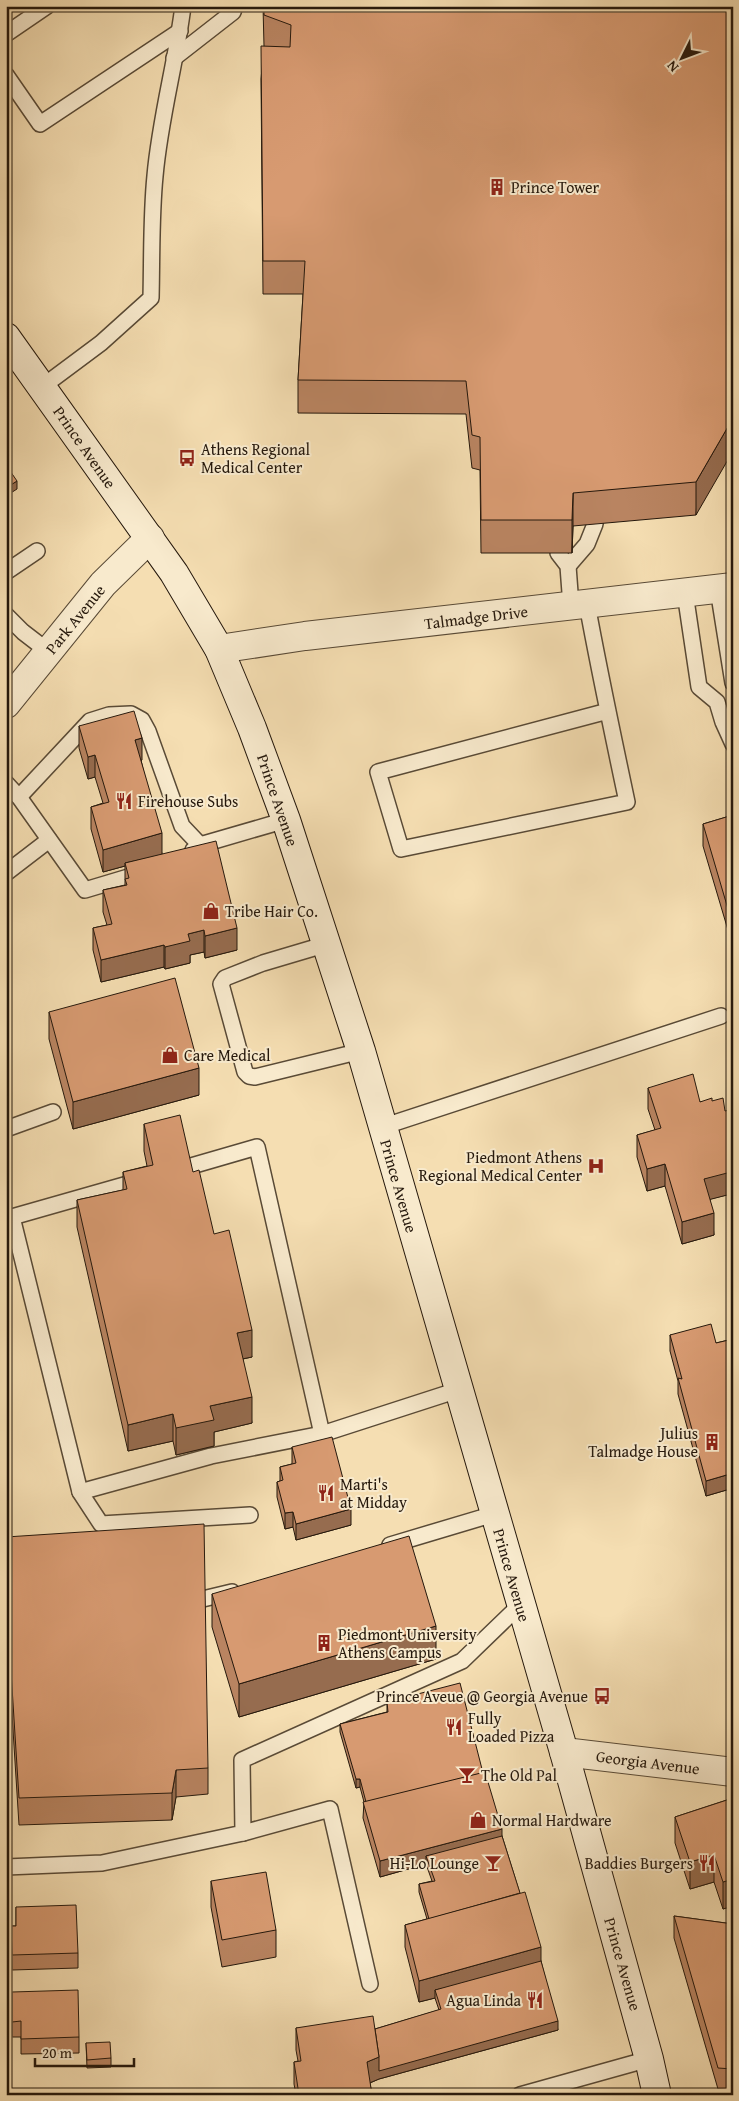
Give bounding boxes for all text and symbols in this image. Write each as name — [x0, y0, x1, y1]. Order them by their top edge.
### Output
north arrow — [656, 32, 706, 82]
text: N — [661, 56, 683, 77]
place label: Prince Tower — [511, 175, 600, 199]
building icon: Prince Tower — [487, 177, 507, 197]
street label: Prince Avenue — [48, 401, 122, 493]
place label: Athens Regional Medical Center — [201, 437, 311, 479]
bus stop icon: Athens Regional Medical Center — [177, 448, 197, 468]
street label: Park Avenue — [39, 579, 111, 659]
street label: Talmadge Drive — [423, 599, 529, 635]
street label: Prince Avenue — [251, 751, 305, 849]
place label: Firehouse Subs — [138, 789, 238, 813]
restaurant icon: Firehouse Subs — [114, 791, 134, 811]
place label: Tribe Hair Co. — [225, 899, 318, 923]
shop icon: Tribe Hair Co. — [201, 901, 221, 921]
place label: Care Medical — [184, 1043, 271, 1067]
shop icon: Care Medical — [160, 1045, 180, 1065]
street label: Prince Avenue — [374, 1137, 424, 1235]
place label: Piedmont Athens Regional Medical Center — [419, 1145, 582, 1187]
hospital icon: Piedmont Athens Regional Medical Center — [586, 1156, 606, 1176]
place label: Julius Talmadge House — [588, 1421, 698, 1463]
building icon: Julius Talmadge House — [702, 1432, 722, 1452]
place label: Marti's at Midday — [340, 1472, 407, 1514]
restaurant icon: Marti's at Midday — [316, 1483, 336, 1503]
street label: Prince Avenue — [487, 1526, 537, 1624]
place label: Piedmont University Athens Campus — [338, 1622, 477, 1664]
building icon: Piedmont University Athens Campus — [314, 1633, 334, 1653]
place label: Prince Aveue @ Georgia Avenue — [376, 1684, 588, 1708]
bus stop icon: Prince Aveue @ Georgia Avenue — [592, 1686, 612, 1706]
place label: Fully Loaded Pizza — [468, 1706, 555, 1748]
restaurant icon: Fully Loaded Pizza — [444, 1717, 464, 1737]
street label: Georgia Avenue — [595, 1744, 701, 1780]
place label: The Old Pal — [481, 1763, 557, 1787]
bar icon: The Old Pal — [457, 1765, 477, 1785]
place label: Normal Hardware — [492, 1808, 612, 1832]
shop icon: Normal Hardware — [468, 1810, 488, 1830]
place label: Hi-Lo Lounge — [390, 1851, 479, 1875]
place label: Baddies Burgers — [585, 1851, 693, 1875]
bar icon: Hi-Lo Lounge — [483, 1853, 503, 1873]
restaurant icon: Baddies Burgers — [697, 1853, 717, 1873]
street label: Prince Avenue — [598, 1915, 648, 2013]
place label: Agua Linda — [446, 1988, 521, 2012]
restaurant icon: Agua Linda — [525, 1990, 545, 2010]
scale bar — [35, 2036, 134, 2068]
text: 20 m — [42, 2042, 73, 2063]

